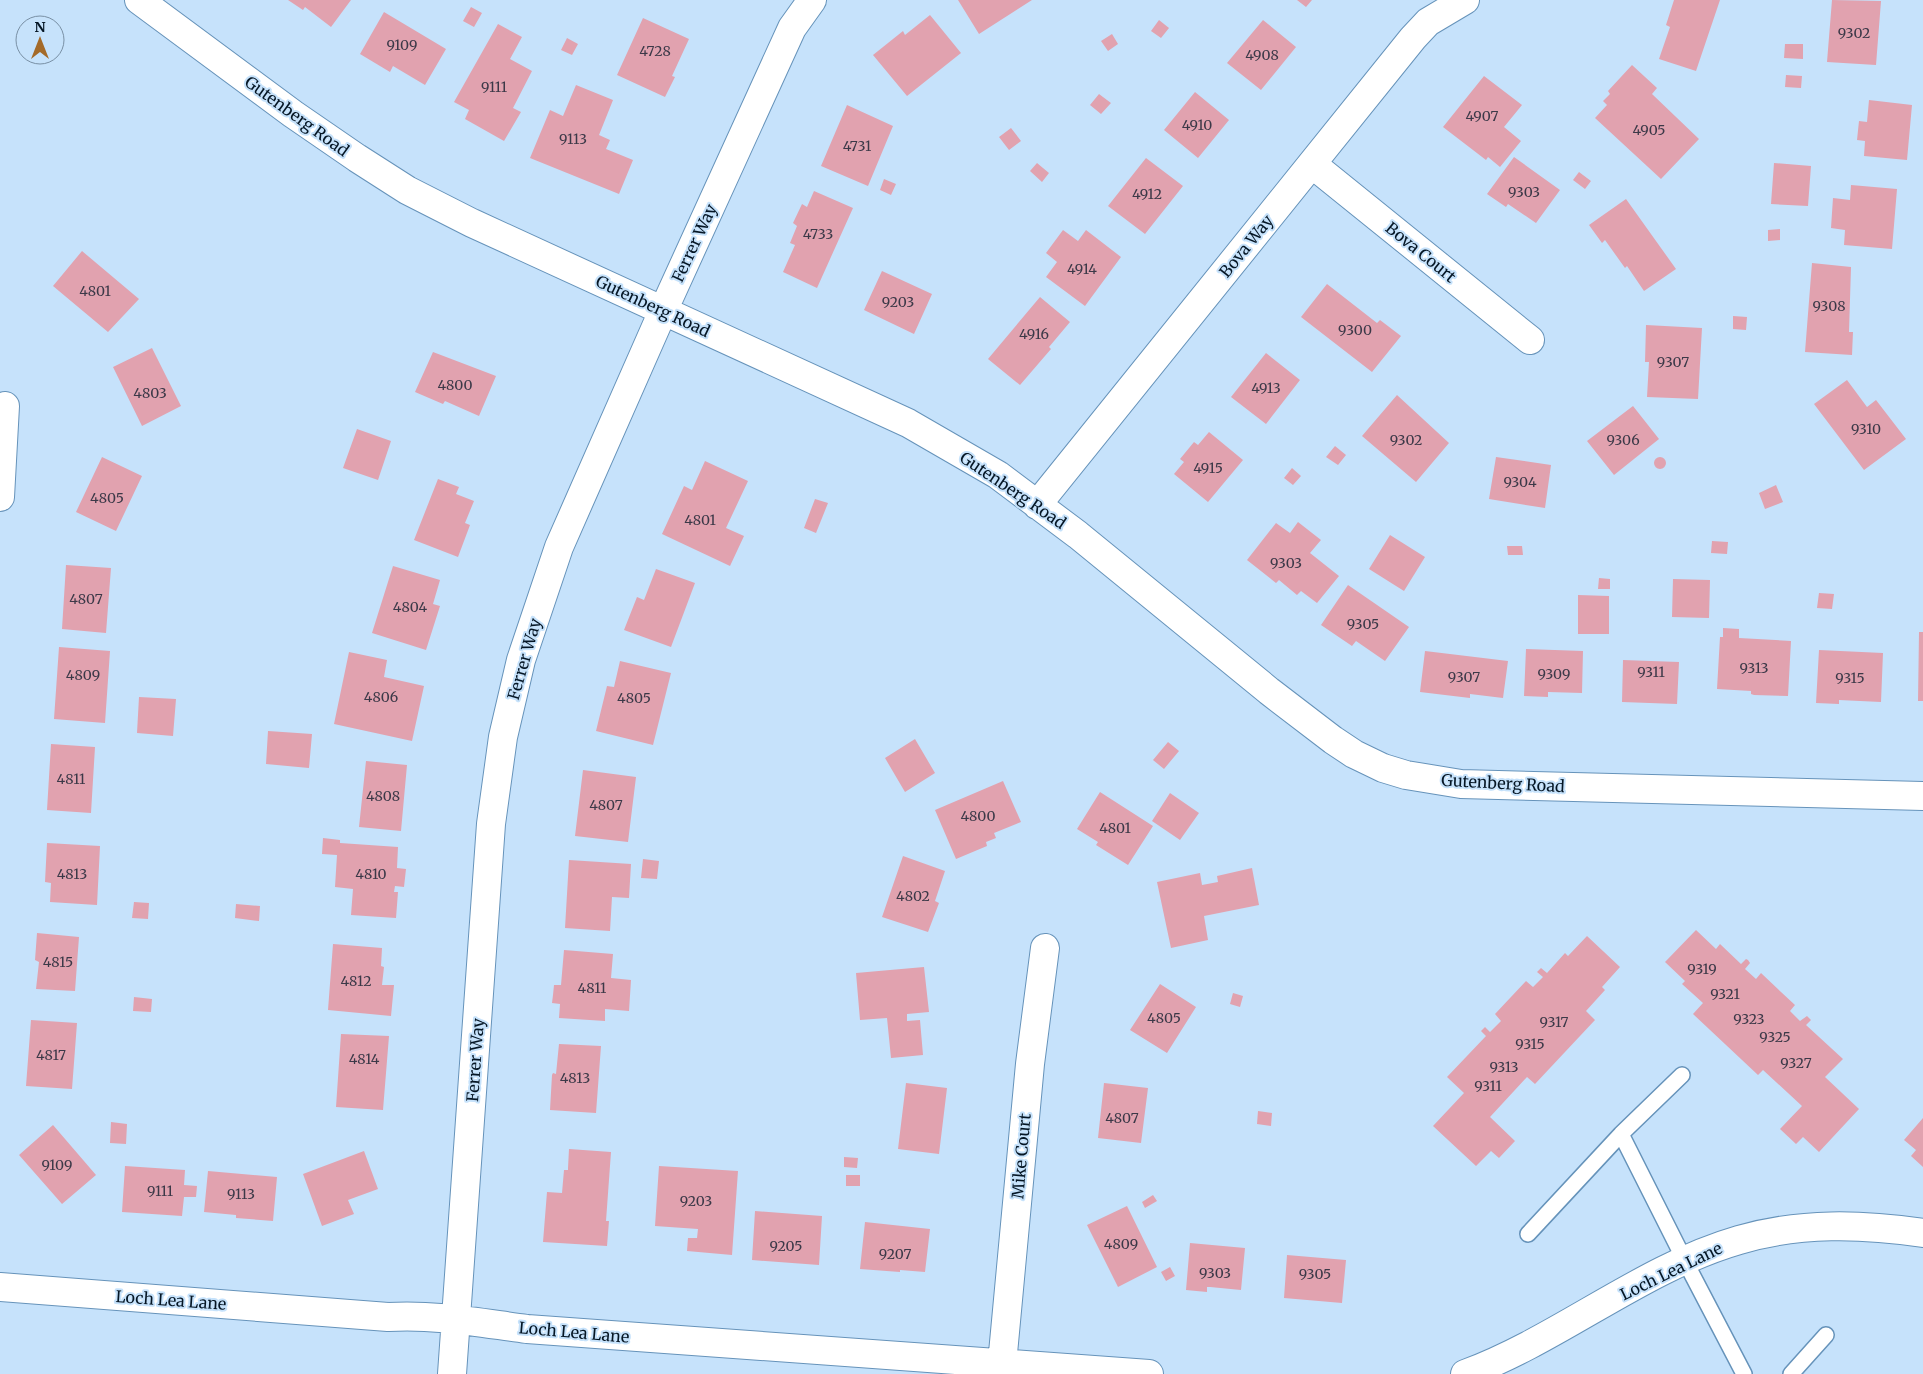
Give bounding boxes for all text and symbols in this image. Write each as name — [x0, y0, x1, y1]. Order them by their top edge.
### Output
north arrow — [15, 15, 65, 65]
text: N — [34, 18, 46, 36]
house number: 9302 — [1838, 24, 1870, 42]
house number: 9109 — [386, 36, 418, 54]
house number: 4728 — [639, 42, 671, 60]
house number: 4908 — [1245, 46, 1279, 64]
street label: Gutenberg Road — [241, 72, 353, 161]
house number: 9111 — [481, 78, 507, 96]
house number: 4907 — [1466, 107, 1498, 125]
house number: 4910 — [1182, 116, 1212, 134]
house number: 4905 — [1632, 121, 1666, 139]
house number: 9113 — [559, 130, 587, 148]
house number: 4731 — [843, 137, 871, 155]
house number: 9303 — [1508, 183, 1540, 201]
house number: 4912 — [1132, 185, 1162, 203]
street label: Ferrer Way — [667, 200, 721, 285]
street label: Bova Way — [1215, 210, 1278, 281]
street label: Bova Court — [1382, 218, 1461, 287]
house number: 4733 — [803, 225, 833, 243]
house number: 4914 — [1067, 260, 1097, 278]
street label: Gutenberg Road — [593, 271, 714, 341]
house number: 4801 — [79, 282, 111, 300]
house number: 9203 — [882, 293, 914, 311]
house number: 9308 — [1812, 297, 1846, 315]
house number: 9300 — [1338, 321, 1372, 339]
house number: 4916 — [1019, 325, 1049, 343]
house number: 9307 — [1657, 353, 1689, 371]
house number: 4800 — [437, 376, 473, 394]
house number: 4913 — [1251, 379, 1281, 397]
house number: 4803 — [133, 384, 167, 402]
house number: 9310 — [1851, 420, 1881, 438]
house number: 9302 — [1390, 431, 1422, 449]
house number: 9306 — [1606, 431, 1640, 449]
street label: Gutenberg Road — [956, 447, 1070, 533]
house number: 4915 — [1193, 459, 1223, 477]
house number: 9304 — [1503, 473, 1537, 491]
house number: 4805 — [90, 489, 124, 507]
house number: 4801 — [684, 511, 716, 529]
house number: 9303 — [1270, 554, 1302, 572]
house number: 4807 — [69, 590, 103, 608]
house number: 4804 — [393, 598, 428, 616]
street label: Ferrer Way — [503, 615, 545, 702]
house number: 9305 — [1347, 615, 1379, 633]
house number: 9313 — [1739, 659, 1769, 677]
house number: 9311 — [1637, 663, 1665, 681]
house number: 9309 — [1537, 665, 1571, 683]
house number: 4809 — [66, 666, 100, 684]
house number: 9307 — [1448, 668, 1480, 686]
house number: 9315 — [1835, 669, 1865, 687]
house number: 4806 — [364, 688, 398, 706]
house number: 4805 — [617, 689, 651, 707]
house number: 4811 — [57, 770, 85, 788]
street label: Gutenberg Road — [1441, 770, 1566, 796]
house number: 4808 — [366, 787, 400, 805]
house number: 4807 — [589, 796, 623, 814]
house number: 4800 — [960, 807, 996, 825]
house number: 4801 — [1099, 819, 1131, 837]
house number: 4813 — [57, 865, 87, 883]
house number: 4810 — [355, 865, 387, 883]
house number: 4802 — [896, 887, 930, 905]
house number: 4815 — [43, 953, 73, 971]
house number: 9319 — [1687, 960, 1717, 978]
house number: 4812 — [341, 972, 372, 990]
house number: 4811 — [578, 979, 606, 997]
house number: 9321 — [1710, 985, 1740, 1003]
house number: 4805 — [1147, 1009, 1181, 1027]
house number: 9323 — [1733, 1010, 1765, 1028]
house number: 9317 — [1540, 1013, 1568, 1031]
street label: Ferrer Way — [462, 1017, 488, 1103]
house number: 9325 — [1759, 1028, 1791, 1046]
house number: 9315 — [1515, 1035, 1545, 1053]
house number: 4817 — [36, 1046, 66, 1064]
house number: 4814 — [349, 1050, 380, 1068]
house number: 9327 — [1780, 1054, 1812, 1072]
house number: 9313 — [1489, 1058, 1519, 1076]
house number: 4813 — [560, 1069, 590, 1087]
house number: 9311 — [1474, 1077, 1502, 1095]
house number: 4807 — [1105, 1109, 1139, 1127]
street label: Mike Court — [1007, 1112, 1035, 1200]
house number: 9109 — [41, 1156, 73, 1174]
house number: 9111 — [147, 1182, 173, 1200]
house number: 9113 — [227, 1185, 255, 1203]
house number: 9203 — [680, 1192, 712, 1210]
house number: 4809 — [1104, 1235, 1138, 1253]
house number: 9205 — [770, 1237, 802, 1255]
street label: Loch Lea Lane — [1617, 1238, 1725, 1304]
house number: 9207 — [879, 1245, 911, 1263]
house number: 9303 — [1199, 1264, 1231, 1282]
house number: 9305 — [1299, 1265, 1331, 1283]
street label: Loch Lea Lane — [115, 1286, 227, 1314]
street label: Loch Lea Lane — [518, 1317, 630, 1347]

